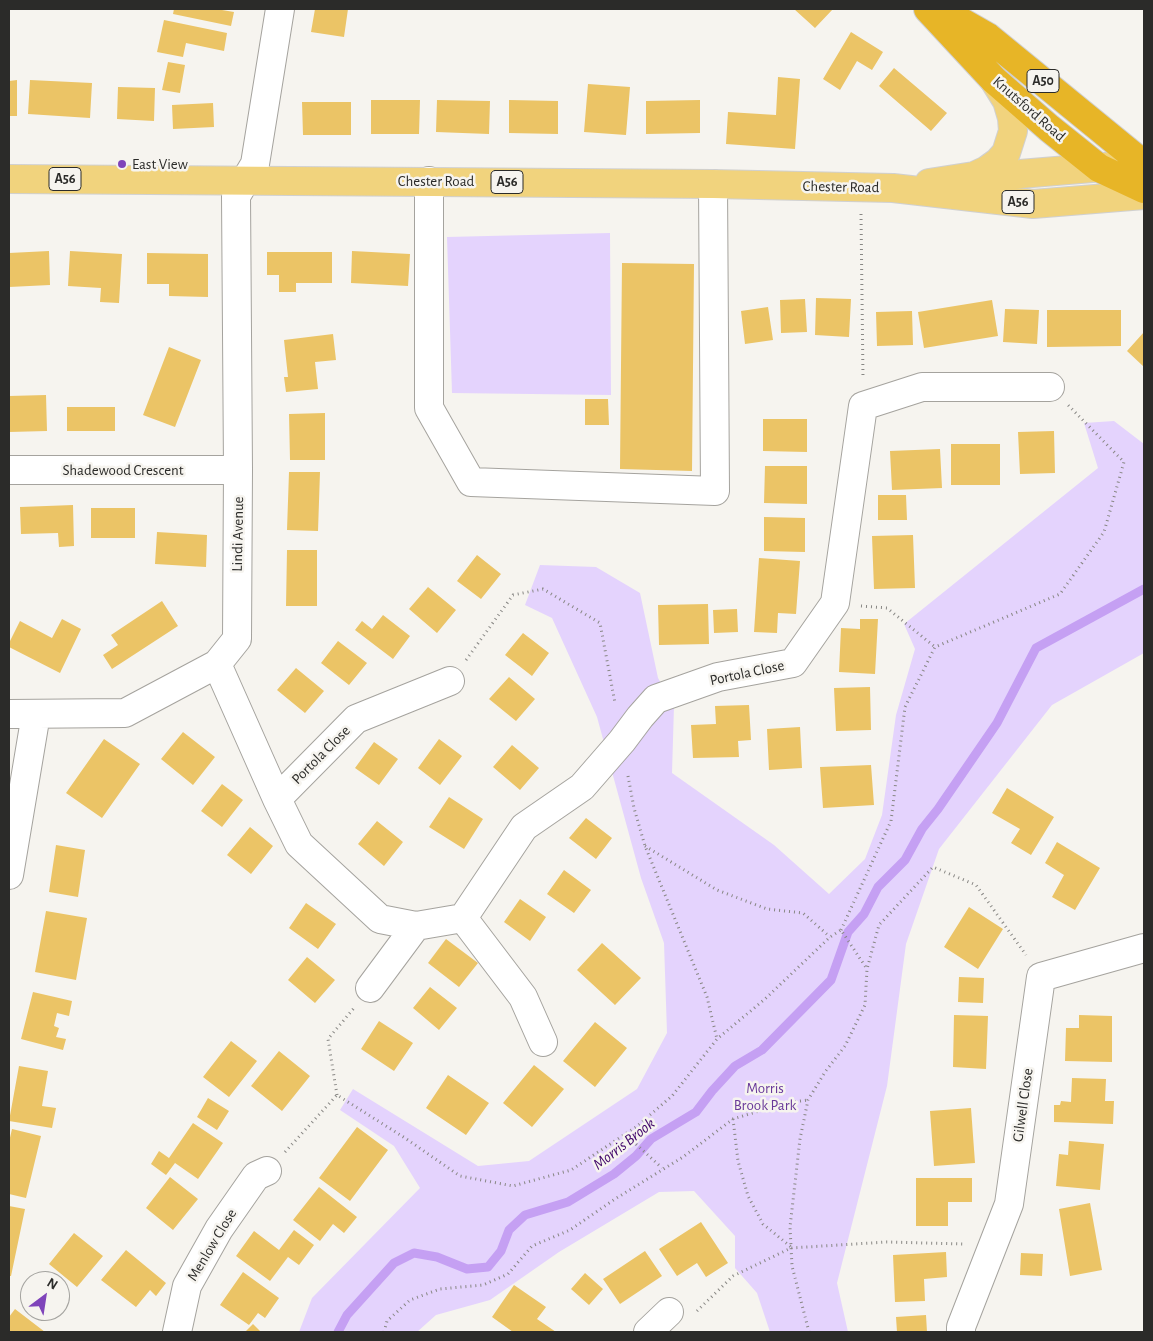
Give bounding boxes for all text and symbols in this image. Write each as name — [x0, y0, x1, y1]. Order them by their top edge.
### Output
road number: A50 — [1027, 70, 1059, 92]
street label: Knutsford Road — [989, 73, 1069, 145]
place label: East View — [132, 155, 188, 173]
marker: East View — [116, 158, 128, 170]
road number: A56 — [49, 168, 81, 190]
road number: A56 — [491, 170, 523, 193]
street label: Chester Road — [398, 172, 474, 190]
street label: Chester Road — [802, 177, 880, 197]
road number: A56 — [1002, 190, 1034, 213]
street label: Shadewood Crescent — [62, 461, 184, 479]
street label: Lindi Avenue — [228, 496, 248, 572]
street label: Portola Close — [708, 656, 786, 690]
street label: Portola Close — [288, 722, 354, 788]
street label: Gilwell Close — [1009, 1067, 1037, 1143]
park label: Morris Brook Park — [734, 1079, 796, 1114]
water label: Morris Brook — [589, 1114, 659, 1174]
street label: Menlow Close — [183, 1206, 241, 1284]
north arrow — [20, 1271, 70, 1321]
text: N — [44, 1275, 60, 1293]

